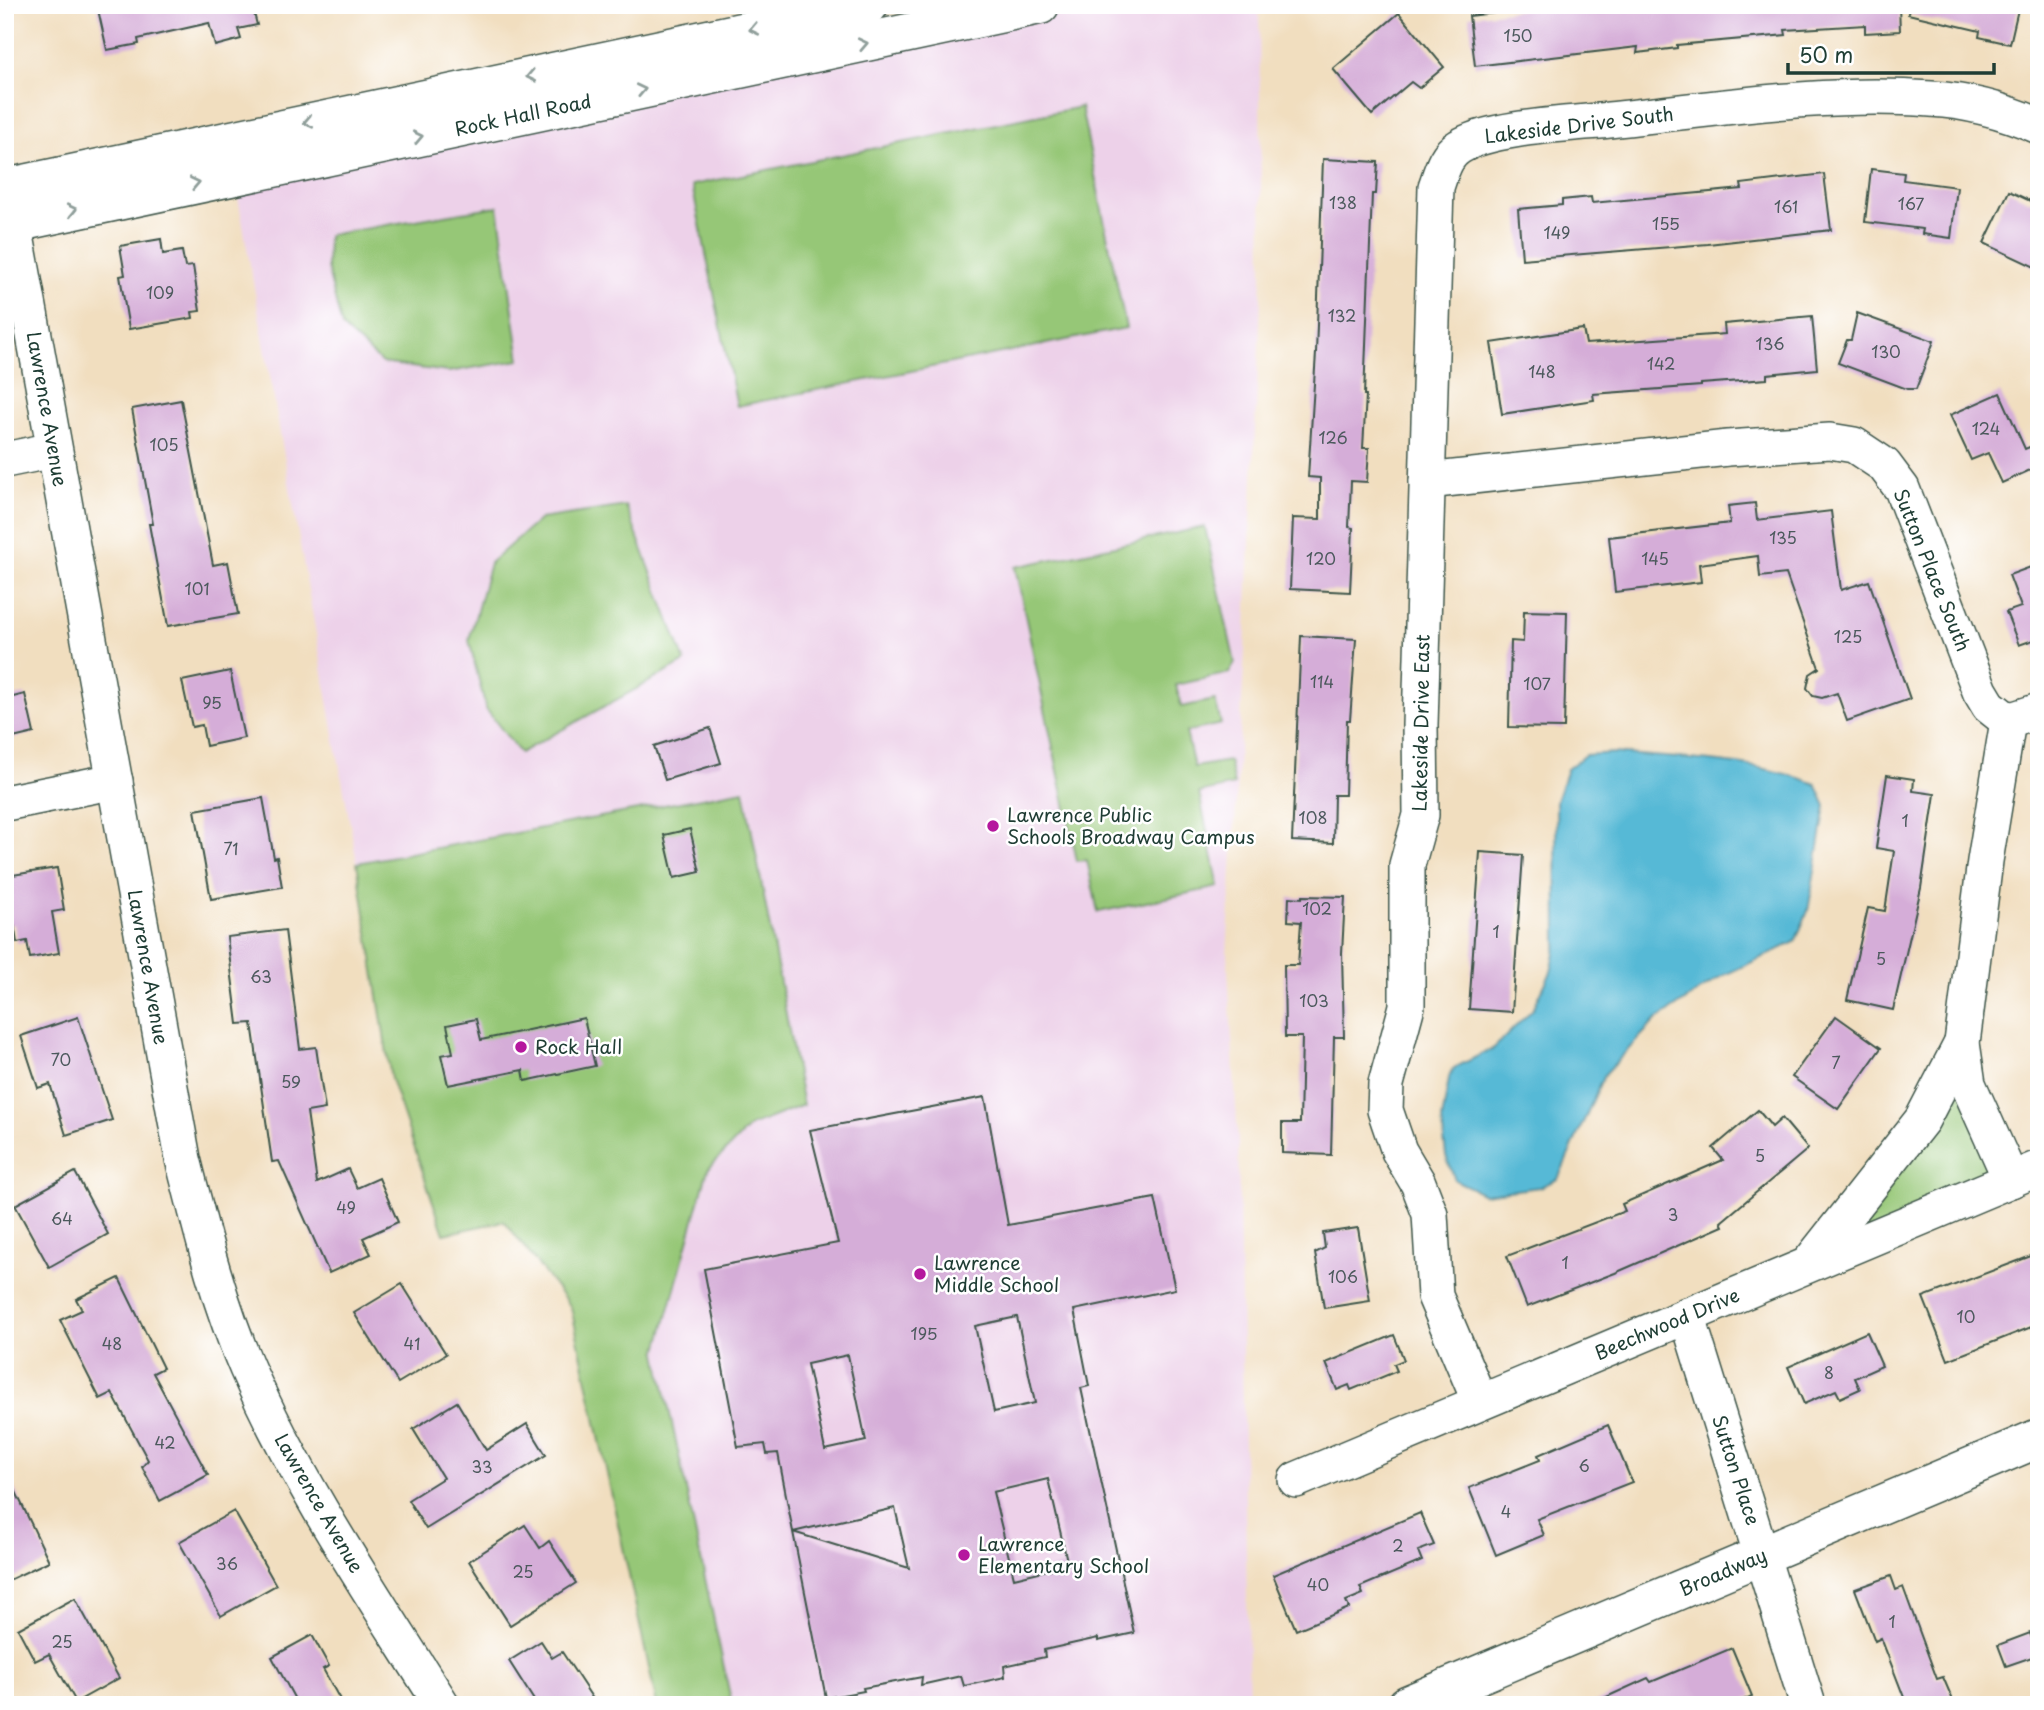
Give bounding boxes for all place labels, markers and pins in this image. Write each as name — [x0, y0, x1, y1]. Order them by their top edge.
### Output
place label: Lawrence Public Schools Broadway Campus — [1007, 800, 1255, 850]
marker: Lawrence Public Schools Broadway Campus — [985, 818, 1001, 834]
place label: Rock Hall — [535, 1032, 622, 1060]
marker: Rock Hall — [513, 1039, 529, 1055]
place label: Lawrence Middle School — [934, 1248, 1059, 1298]
marker: Lawrence Middle School — [912, 1266, 928, 1282]
place label: Lawrence Elementary School — [978, 1529, 1149, 1579]
marker: Lawrence Elementary School — [956, 1547, 972, 1563]

